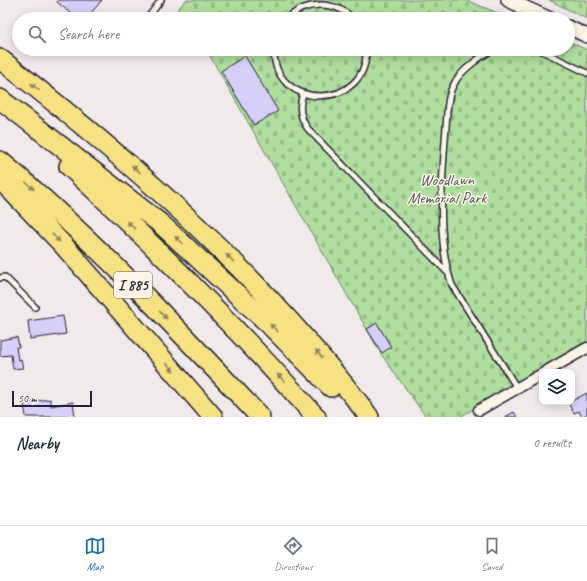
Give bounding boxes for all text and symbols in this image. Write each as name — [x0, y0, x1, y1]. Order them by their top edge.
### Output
search box — [12, 12, 575, 56]
icon: search — [26, 23, 48, 45]
text: Search here — [58, 25, 119, 44]
one-way arrow — [30, 83, 41, 91]
one-way arrow — [131, 165, 141, 174]
park label: Woodlawn Memorial Park — [408, 170, 487, 208]
one-way arrow — [24, 182, 35, 191]
one-way arrow — [126, 220, 136, 230]
one-way arrow — [51, 233, 61, 243]
one-way arrow — [174, 235, 184, 244]
one-way arrow — [226, 254, 235, 263]
road number: I 885 — [114, 272, 152, 298]
one-way arrow — [158, 310, 168, 320]
one-way arrow — [269, 324, 279, 333]
one-way arrow — [314, 349, 323, 359]
one-way arrow — [165, 361, 174, 372]
map controls — [539, 369, 575, 405]
button: layers — [539, 369, 575, 405]
one-way arrow — [276, 373, 285, 383]
scale bar — [12, 389, 92, 408]
text: 50 m — [18, 391, 37, 405]
text: Nearby — [16, 433, 59, 454]
text: 0 results — [533, 435, 571, 451]
tab: Map — [84, 535, 106, 573]
tab: Directions — [274, 535, 313, 573]
tab: Saved — [481, 535, 503, 573]

